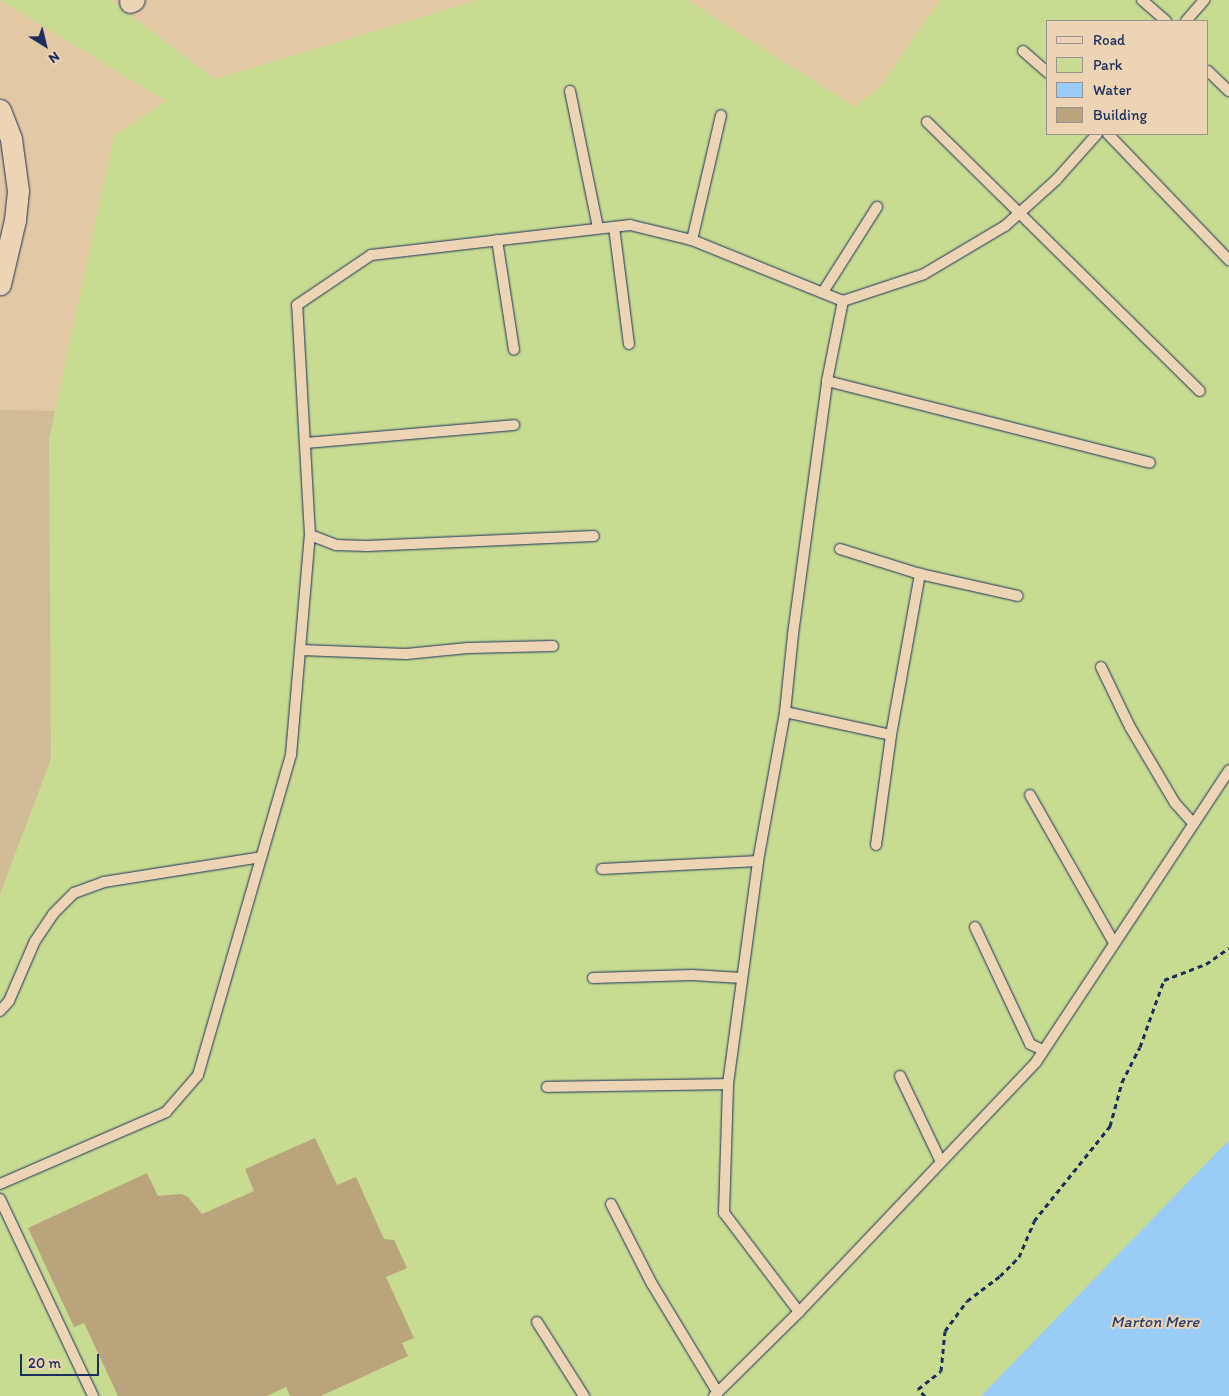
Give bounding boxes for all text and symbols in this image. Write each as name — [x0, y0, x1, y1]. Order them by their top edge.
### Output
north arrow — [20, 20, 70, 70]
legend — [1046, 20, 1209, 135]
text: Road — [1093, 31, 1125, 49]
text: N — [45, 48, 63, 67]
text: Park — [1093, 56, 1123, 74]
text: Water — [1093, 81, 1131, 99]
text: Building — [1093, 106, 1147, 124]
water label: Marton Mere — [1111, 1312, 1199, 1332]
scale bar — [22, 1344, 101, 1376]
text: 20 m — [28, 1354, 61, 1372]

